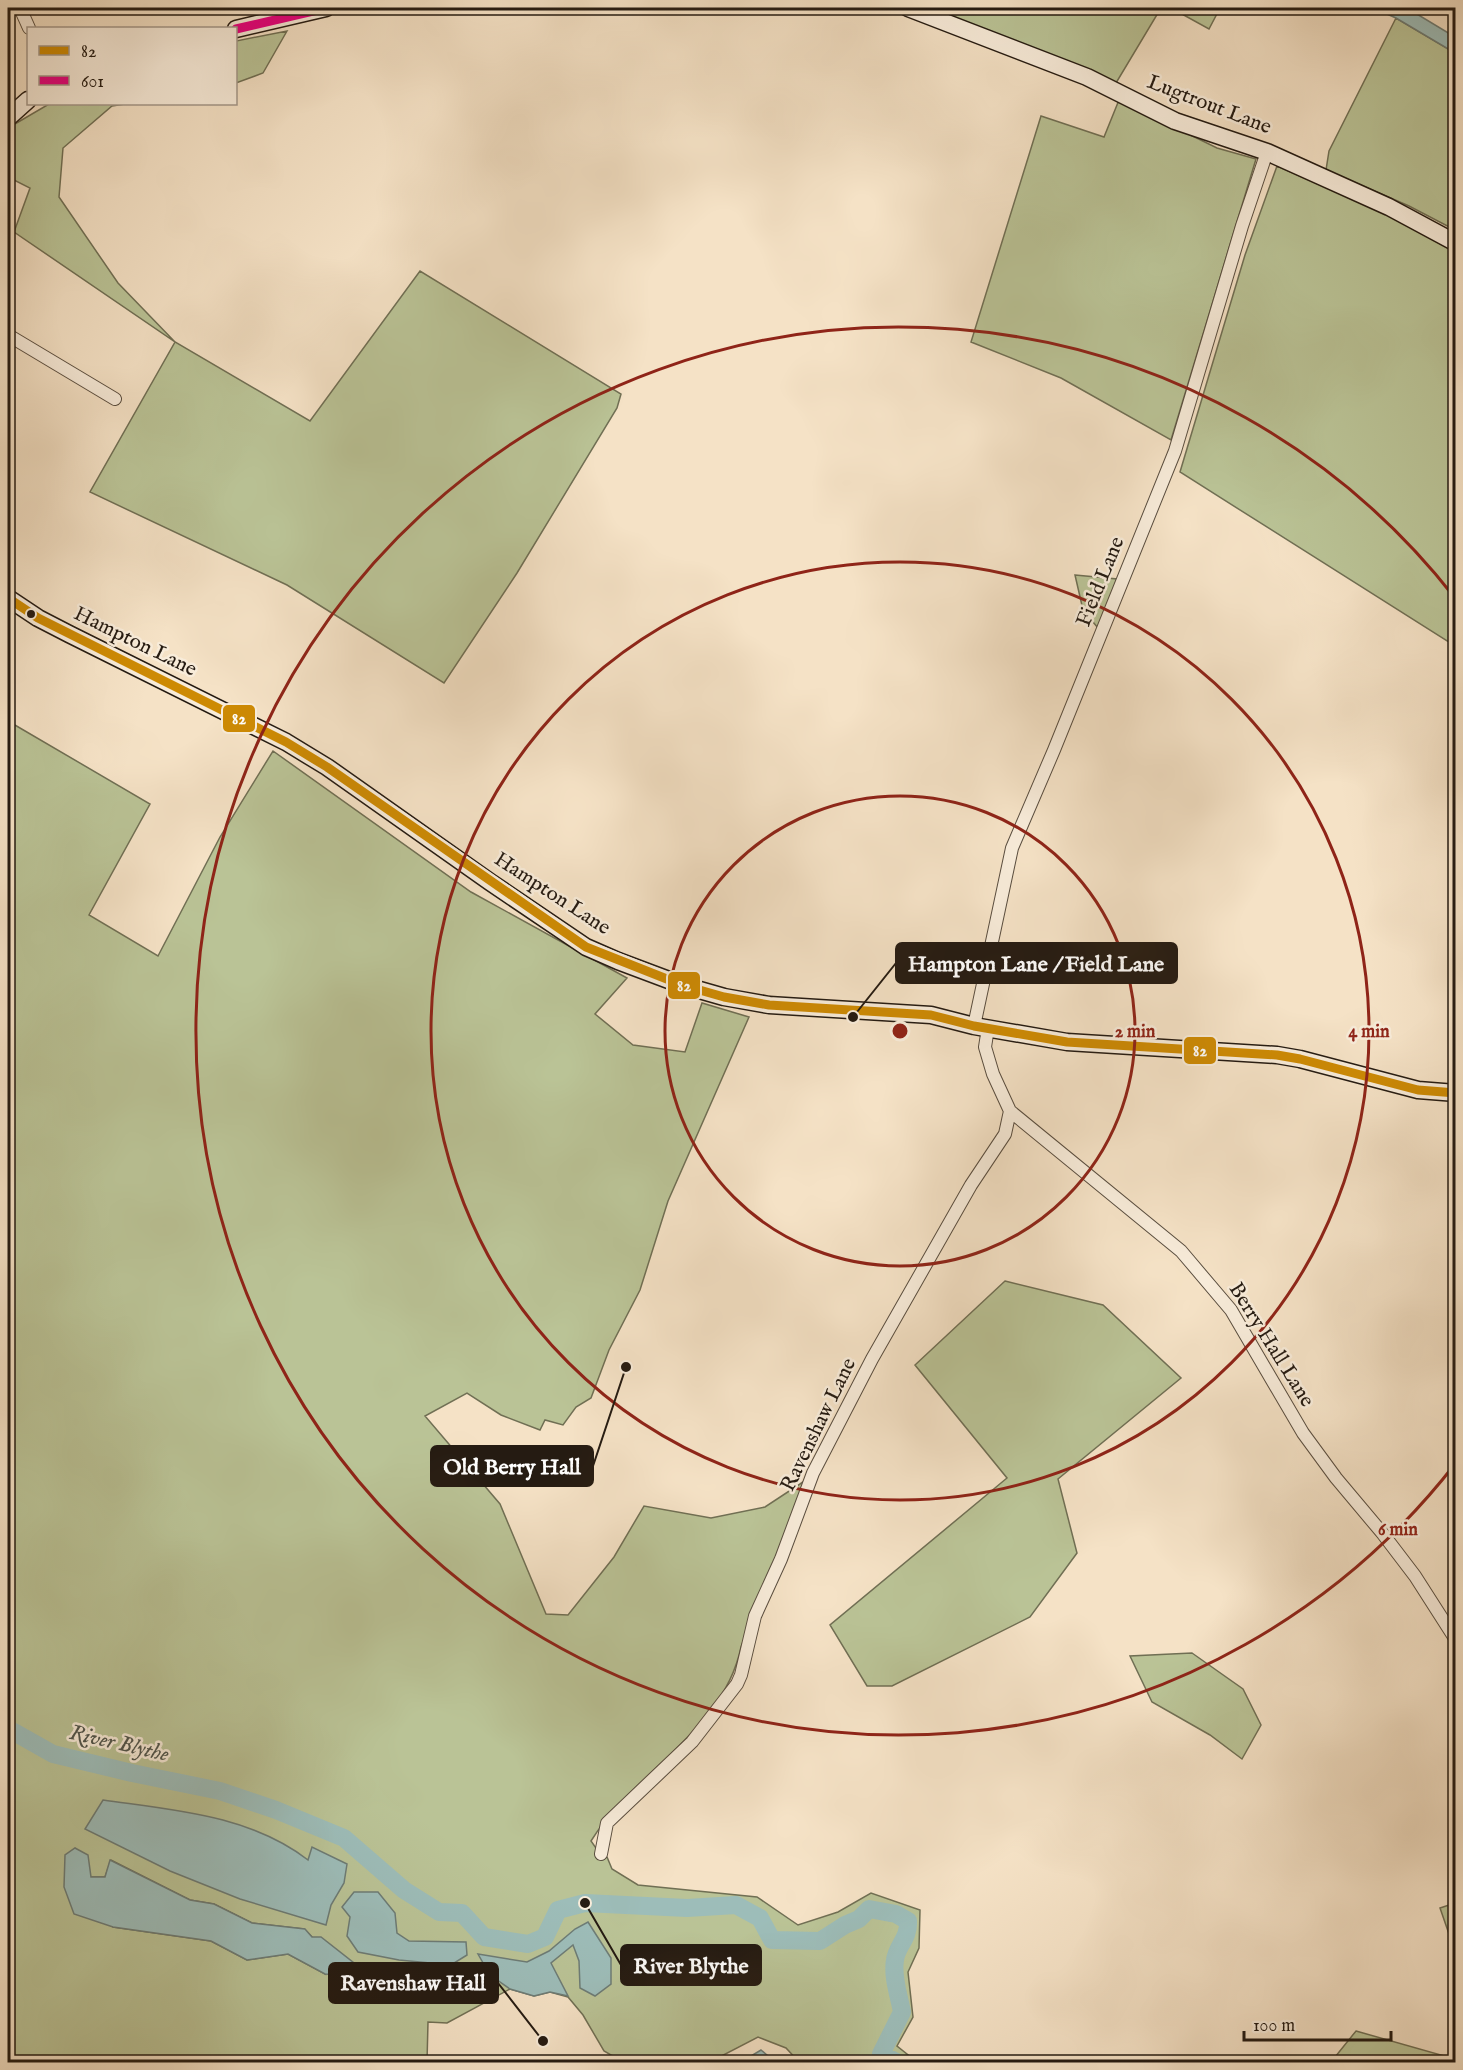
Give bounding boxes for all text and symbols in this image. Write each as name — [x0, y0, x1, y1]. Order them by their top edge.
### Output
legend — [27, 27, 237, 105]
text: 82 — [81, 41, 97, 64]
street label: Lugtrout Lane — [1143, 69, 1275, 141]
text: 601 — [81, 71, 104, 94]
street label: Field Lane — [1071, 533, 1131, 631]
street label: Hampton Lane — [69, 601, 201, 684]
unlabelled marker — [25, 608, 37, 620]
line badge: 82 — [222, 704, 256, 733]
text: 82 — [232, 710, 246, 730]
street label: Hampton Lane — [489, 846, 616, 942]
callout: Hampton Lane / Field Lane — [896, 943, 1177, 983]
text: Hampton Lane / Field Lane — [908, 951, 1164, 979]
line badge: 82 — [667, 971, 701, 1000]
text: 82 — [677, 977, 691, 997]
centre of rings — [890, 1021, 910, 1041]
text: 2 min — [1115, 1021, 1156, 1044]
text: 4 min — [1348, 1021, 1390, 1044]
line badge: 82 — [1183, 1036, 1217, 1065]
text: 82 — [1193, 1042, 1207, 1062]
street label: Berry Hall Lane — [1222, 1278, 1320, 1413]
street label: Ravenshaw Lane — [775, 1353, 863, 1496]
callout: Old Berry Hall — [431, 1446, 593, 1486]
text: Old Berry Hall — [443, 1454, 582, 1482]
text: 6 min — [1378, 1519, 1418, 1542]
water label: River Blythe — [67, 1719, 172, 1769]
callout: River Blythe — [621, 1945, 761, 1985]
text: River Blythe — [633, 1953, 749, 1981]
callout: Ravenshaw Hall — [329, 1963, 498, 2003]
text: Ravenshaw Hall — [340, 1970, 487, 1998]
scale bar — [1244, 2004, 1391, 2042]
text: 100 m — [1253, 2015, 1295, 2038]

